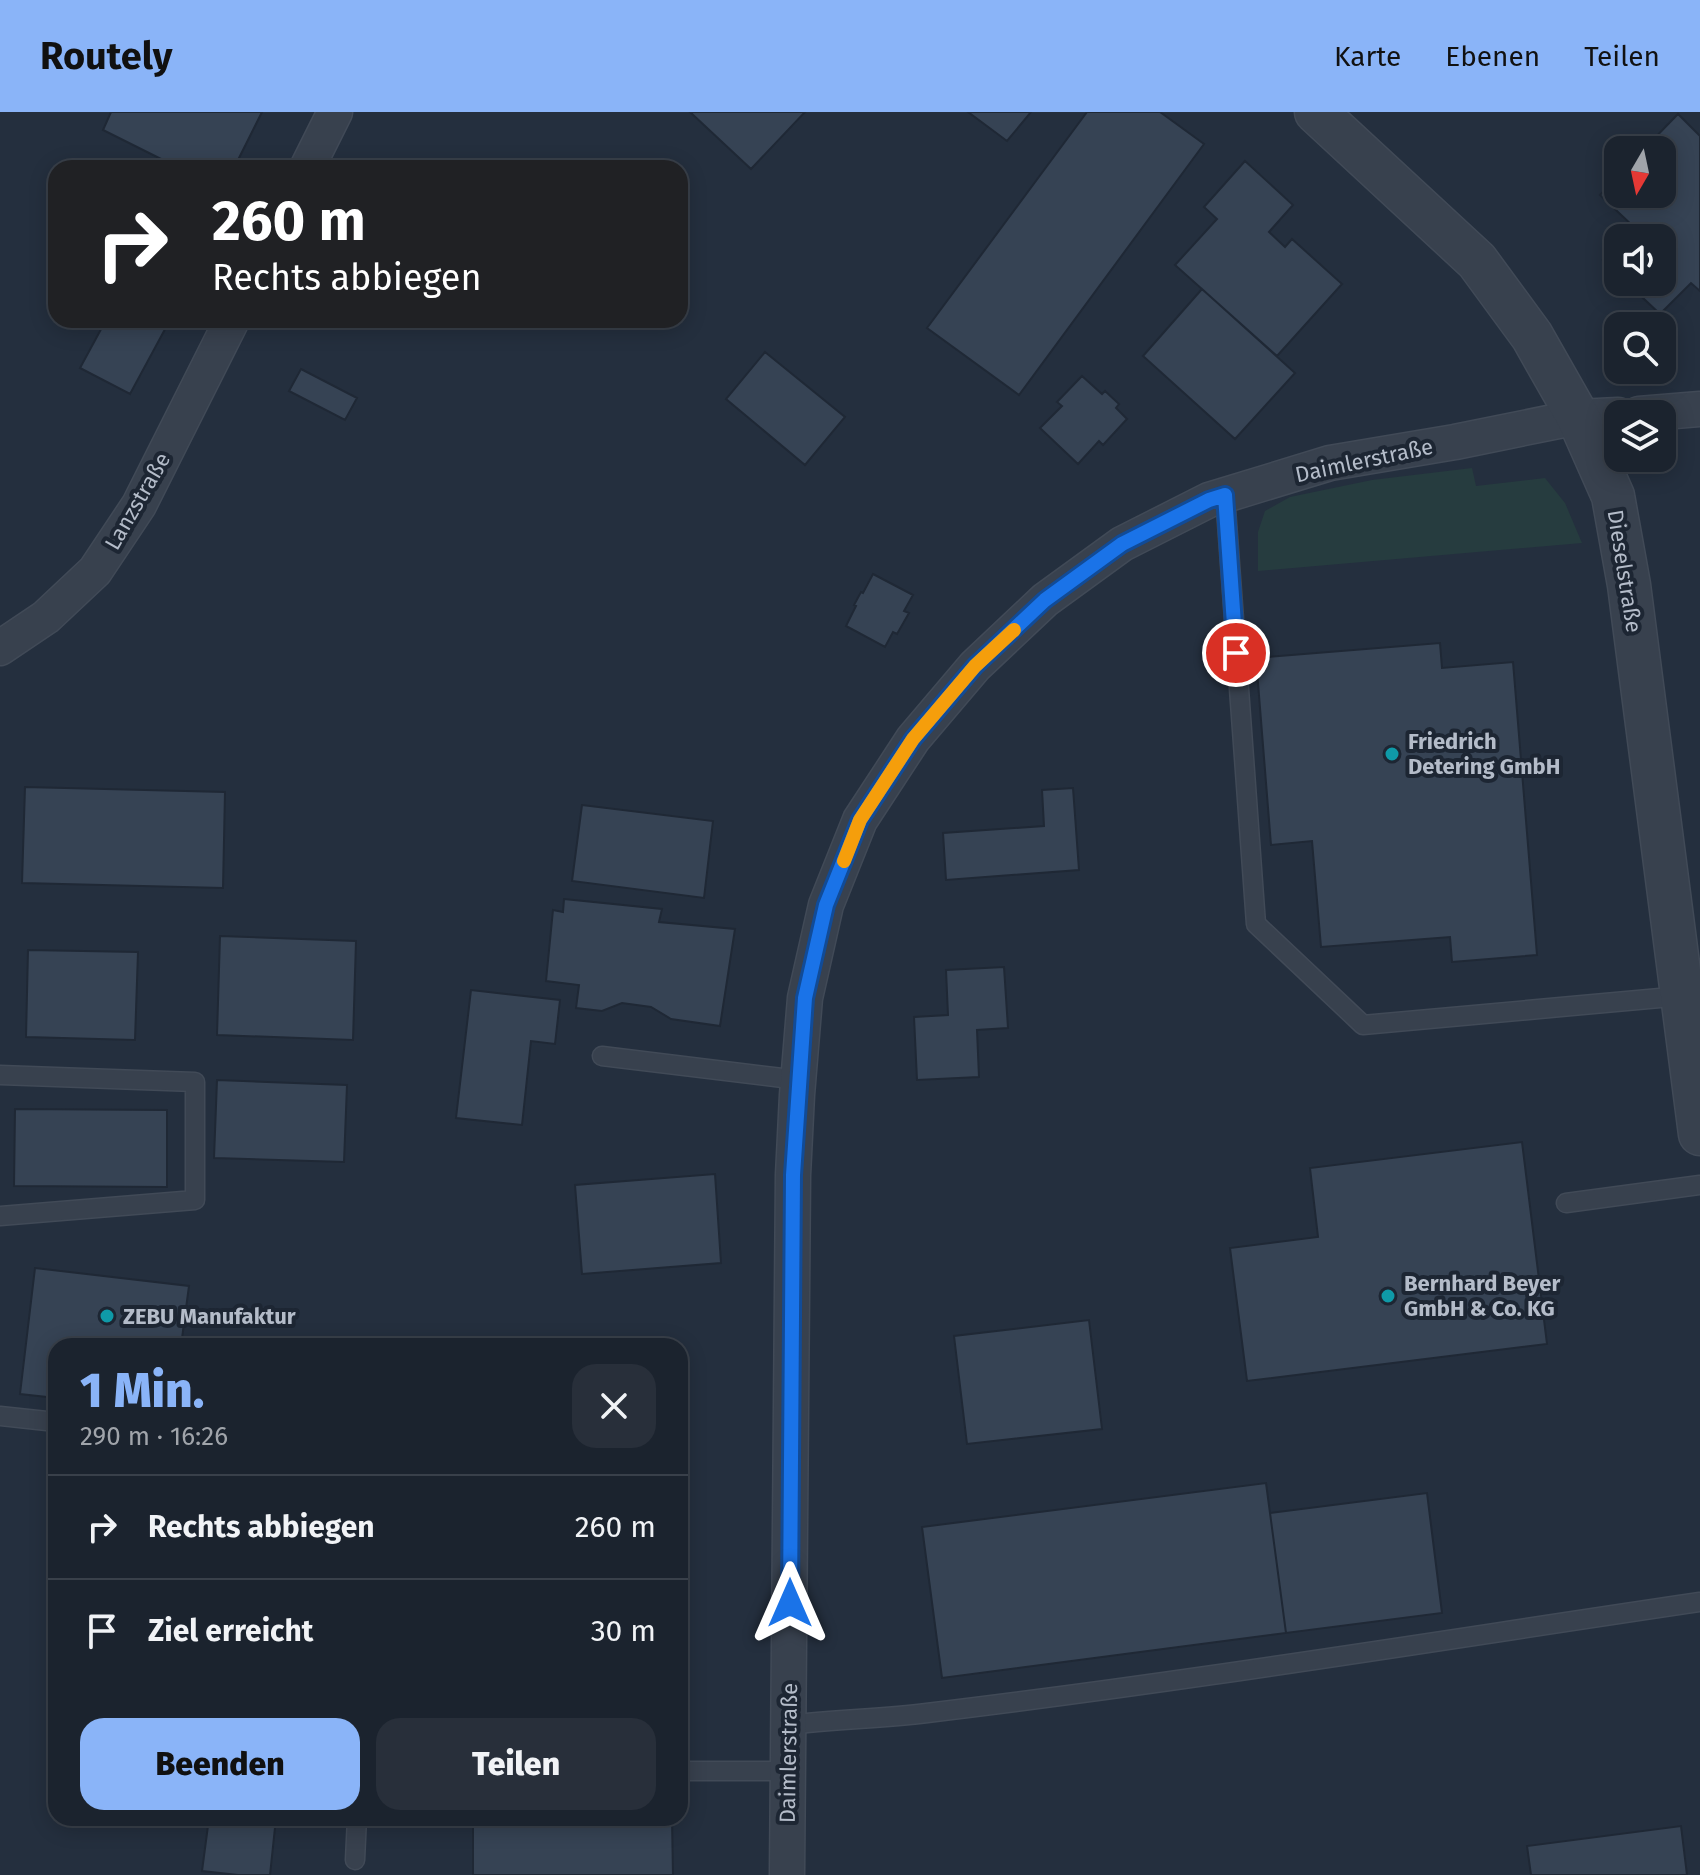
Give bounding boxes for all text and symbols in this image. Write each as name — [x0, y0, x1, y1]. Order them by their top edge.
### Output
text: Routely — [40, 33, 172, 79]
text: Karte — [1334, 40, 1401, 73]
text: Ebenen — [1445, 40, 1540, 73]
text: Teilen — [1584, 40, 1660, 73]
north arrow — [1604, 136, 1676, 208]
map controls — [1604, 136, 1676, 472]
text: 260 m — [212, 188, 366, 255]
icon: right — [80, 192, 184, 296]
button: sound — [1604, 224, 1676, 296]
text: Rechts abbiegen — [212, 256, 482, 300]
button: search — [1604, 312, 1676, 384]
button: layers — [1604, 400, 1676, 472]
street label: Daimlerstraße — [1293, 433, 1436, 488]
street label: Lanzstraße — [99, 448, 176, 555]
street label: Dieselstraße — [1601, 508, 1648, 634]
pin — [1202, 619, 1270, 687]
icon: arrive — [1214, 631, 1258, 675]
place label: Friedrich Detering GmbH — [1408, 728, 1560, 780]
marker: Friedrich Detering GmbH — [1383, 745, 1401, 763]
place label: Bernhard Beyer GmbH & Co. KG — [1404, 1270, 1560, 1322]
marker: Bernhard Beyer GmbH & Co. KG — [1379, 1287, 1397, 1305]
place label: ZEBU Manufaktur — [123, 1303, 296, 1330]
marker: ZEBU Manufaktur — [98, 1307, 116, 1325]
text: 1 Min. — [80, 1362, 204, 1420]
button: close — [572, 1364, 656, 1448]
text: 290 m · 16:26 — [80, 1421, 228, 1452]
icon: right — [80, 1505, 124, 1549]
text: Rechts abbiegen — [148, 1509, 375, 1545]
text: 260 m — [575, 1509, 656, 1545]
position arrow — [748, 1561, 832, 1645]
icon: arrive — [80, 1609, 124, 1653]
text: Ziel erreicht — [148, 1613, 313, 1649]
text: 30 m — [591, 1613, 656, 1649]
street label: Daimlerstraße — [774, 1683, 803, 1823]
button: Beenden — [80, 1718, 360, 1810]
button: Teilen — [376, 1718, 656, 1810]

